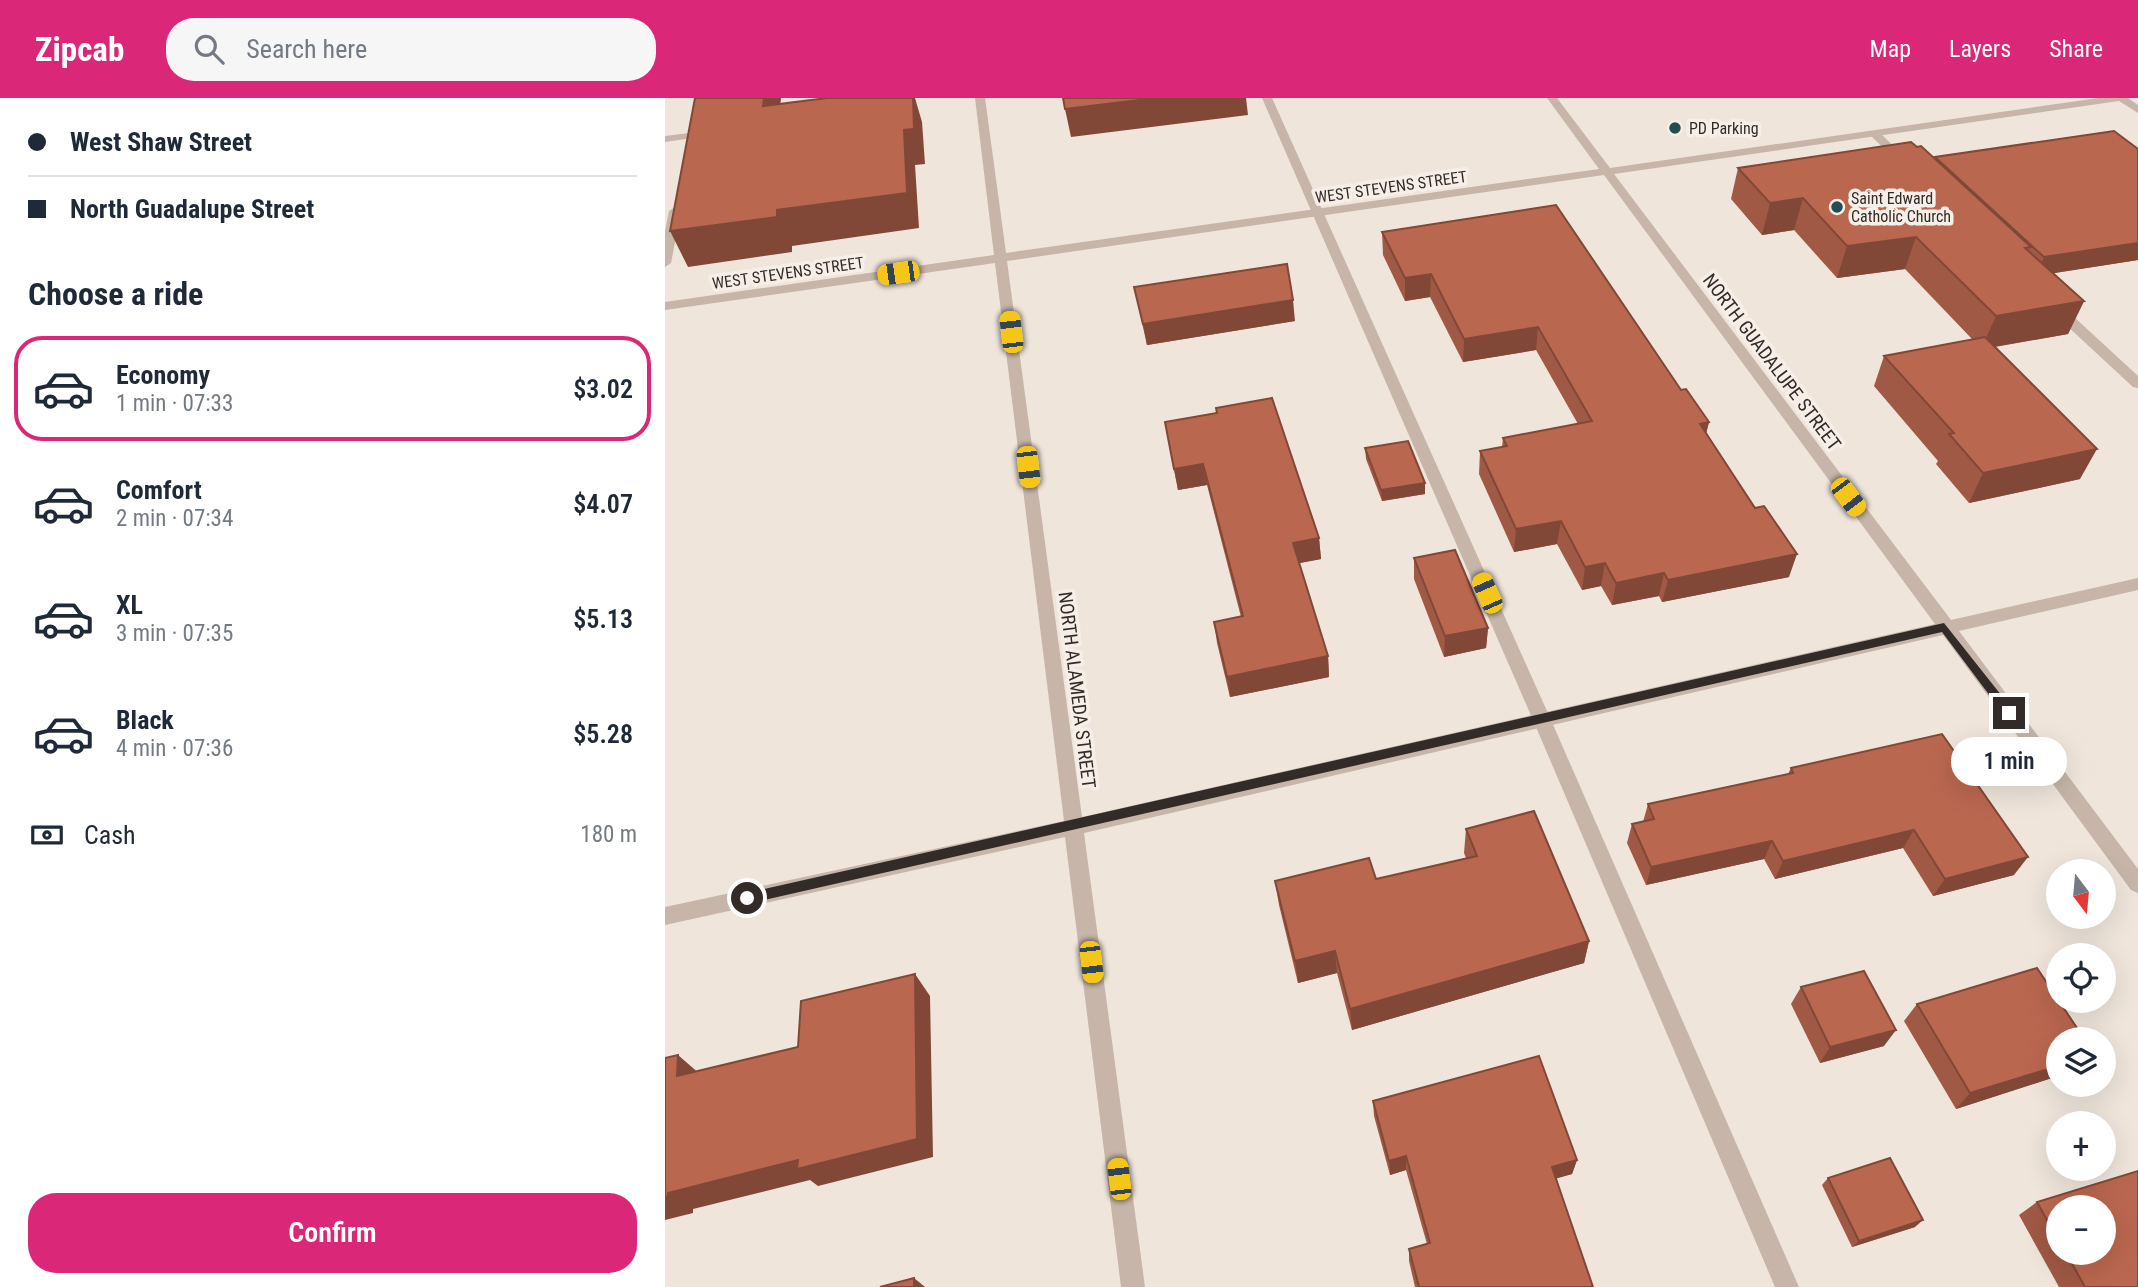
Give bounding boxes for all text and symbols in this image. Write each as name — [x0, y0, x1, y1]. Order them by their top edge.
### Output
search box — [166, 18, 656, 81]
text: Zipcab — [35, 30, 124, 69]
icon: search — [190, 30, 228, 68]
text: Search here — [246, 34, 367, 64]
text: Map — [1870, 35, 1911, 63]
text: Layers — [1949, 35, 2011, 63]
text: Share — [2049, 35, 2103, 63]
place label: PD Parking — [1689, 119, 1759, 138]
marker: PD Parking — [1667, 120, 1683, 136]
text: West Shaw Street — [70, 127, 252, 157]
street label: WEST STEVENS STREET — [1314, 167, 1468, 207]
place label: Saint Edward Catholic Church — [1851, 189, 1951, 226]
text: North Guadalupe Street — [70, 194, 314, 224]
marker: Saint Edward Catholic Church — [1829, 199, 1845, 215]
street label: WEST STEVENS STREET — [711, 253, 865, 293]
car — [876, 260, 921, 286]
street label: NORTH GUADALUPE STREET — [1698, 269, 1846, 455]
text: Choose a ride — [28, 275, 203, 313]
car — [999, 310, 1024, 354]
icon: car — [32, 357, 95, 420]
text: Economy — [116, 360, 210, 390]
text: $3.02 — [573, 374, 633, 404]
text: 1 min · 07:33 — [116, 390, 233, 417]
car — [1016, 445, 1041, 489]
icon: car — [32, 472, 95, 535]
car — [1827, 474, 1870, 520]
text: Comfort — [116, 475, 202, 505]
text: $4.07 — [573, 489, 633, 519]
text: 2 min · 07:34 — [116, 505, 233, 532]
car — [1469, 570, 1506, 616]
icon: car — [32, 587, 95, 650]
text: XL — [116, 590, 143, 620]
street label: NORTH ALAMEDA STREET — [1054, 590, 1101, 790]
text: $5.13 — [573, 604, 633, 634]
text: 3 min · 07:35 — [116, 620, 233, 647]
route end — [1993, 697, 2025, 729]
icon: car — [32, 702, 95, 765]
text: Black — [116, 705, 174, 735]
text: $5.28 — [573, 719, 633, 749]
text: 4 min · 07:36 — [116, 735, 233, 762]
callout: 1 min — [1951, 738, 2067, 786]
text: 1 min — [1984, 748, 2034, 775]
icon: cash — [28, 816, 66, 854]
text: Cash — [84, 820, 136, 850]
text: 180 m — [580, 821, 637, 848]
north arrow — [2046, 859, 2116, 929]
map controls — [2046, 859, 2116, 1265]
route start — [731, 882, 763, 914]
car — [1079, 940, 1104, 984]
button: locate — [2046, 943, 2116, 1013]
button: layers — [2046, 1027, 2116, 1097]
button: + — [2046, 1111, 2116, 1181]
car — [1107, 1157, 1132, 1201]
button: Confirm — [28, 1193, 637, 1273]
button: − — [2046, 1195, 2116, 1265]

